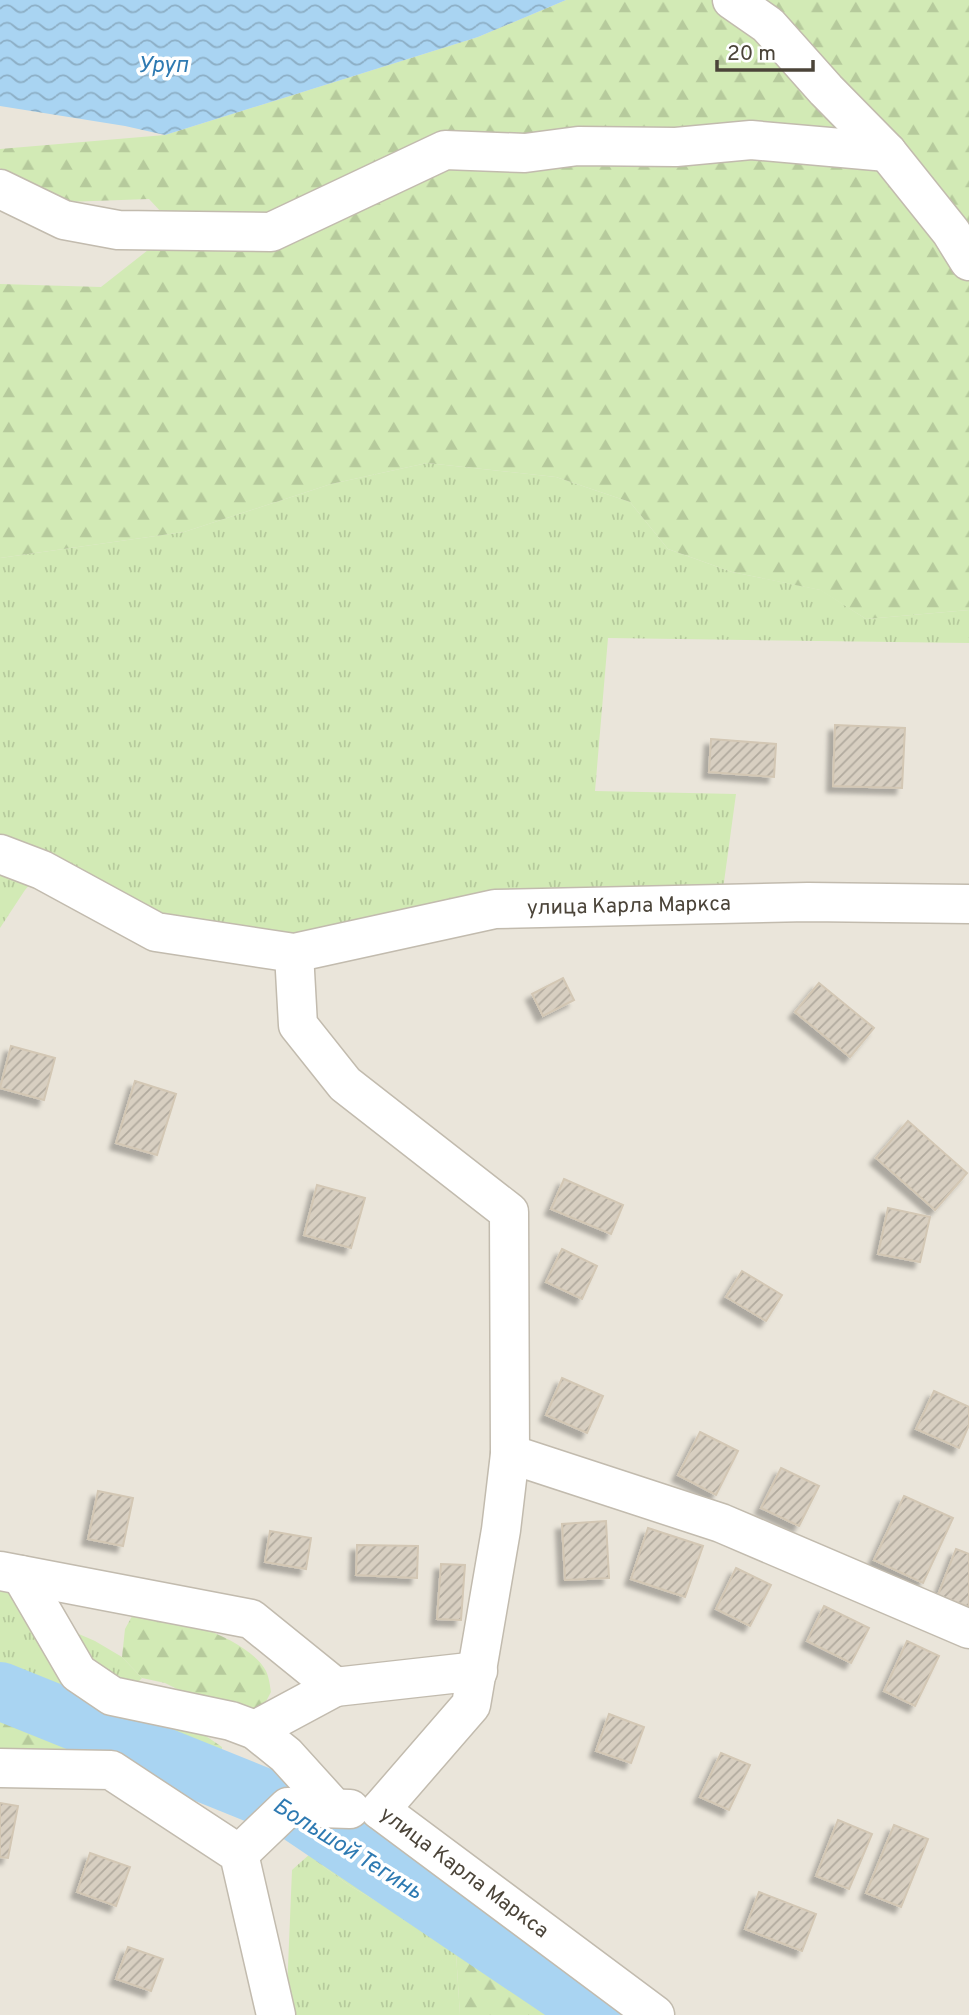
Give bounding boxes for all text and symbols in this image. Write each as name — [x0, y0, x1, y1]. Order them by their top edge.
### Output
scale bar — [717, 28, 813, 72]
text: 20 m — [727, 41, 776, 68]
water label: Уруп — [138, 52, 189, 81]
street label: улица Карла Маркса — [527, 890, 731, 922]
water label: Большой Тегинь — [267, 1792, 427, 1908]
street label: улица Карла Маркса — [374, 1801, 554, 1945]

